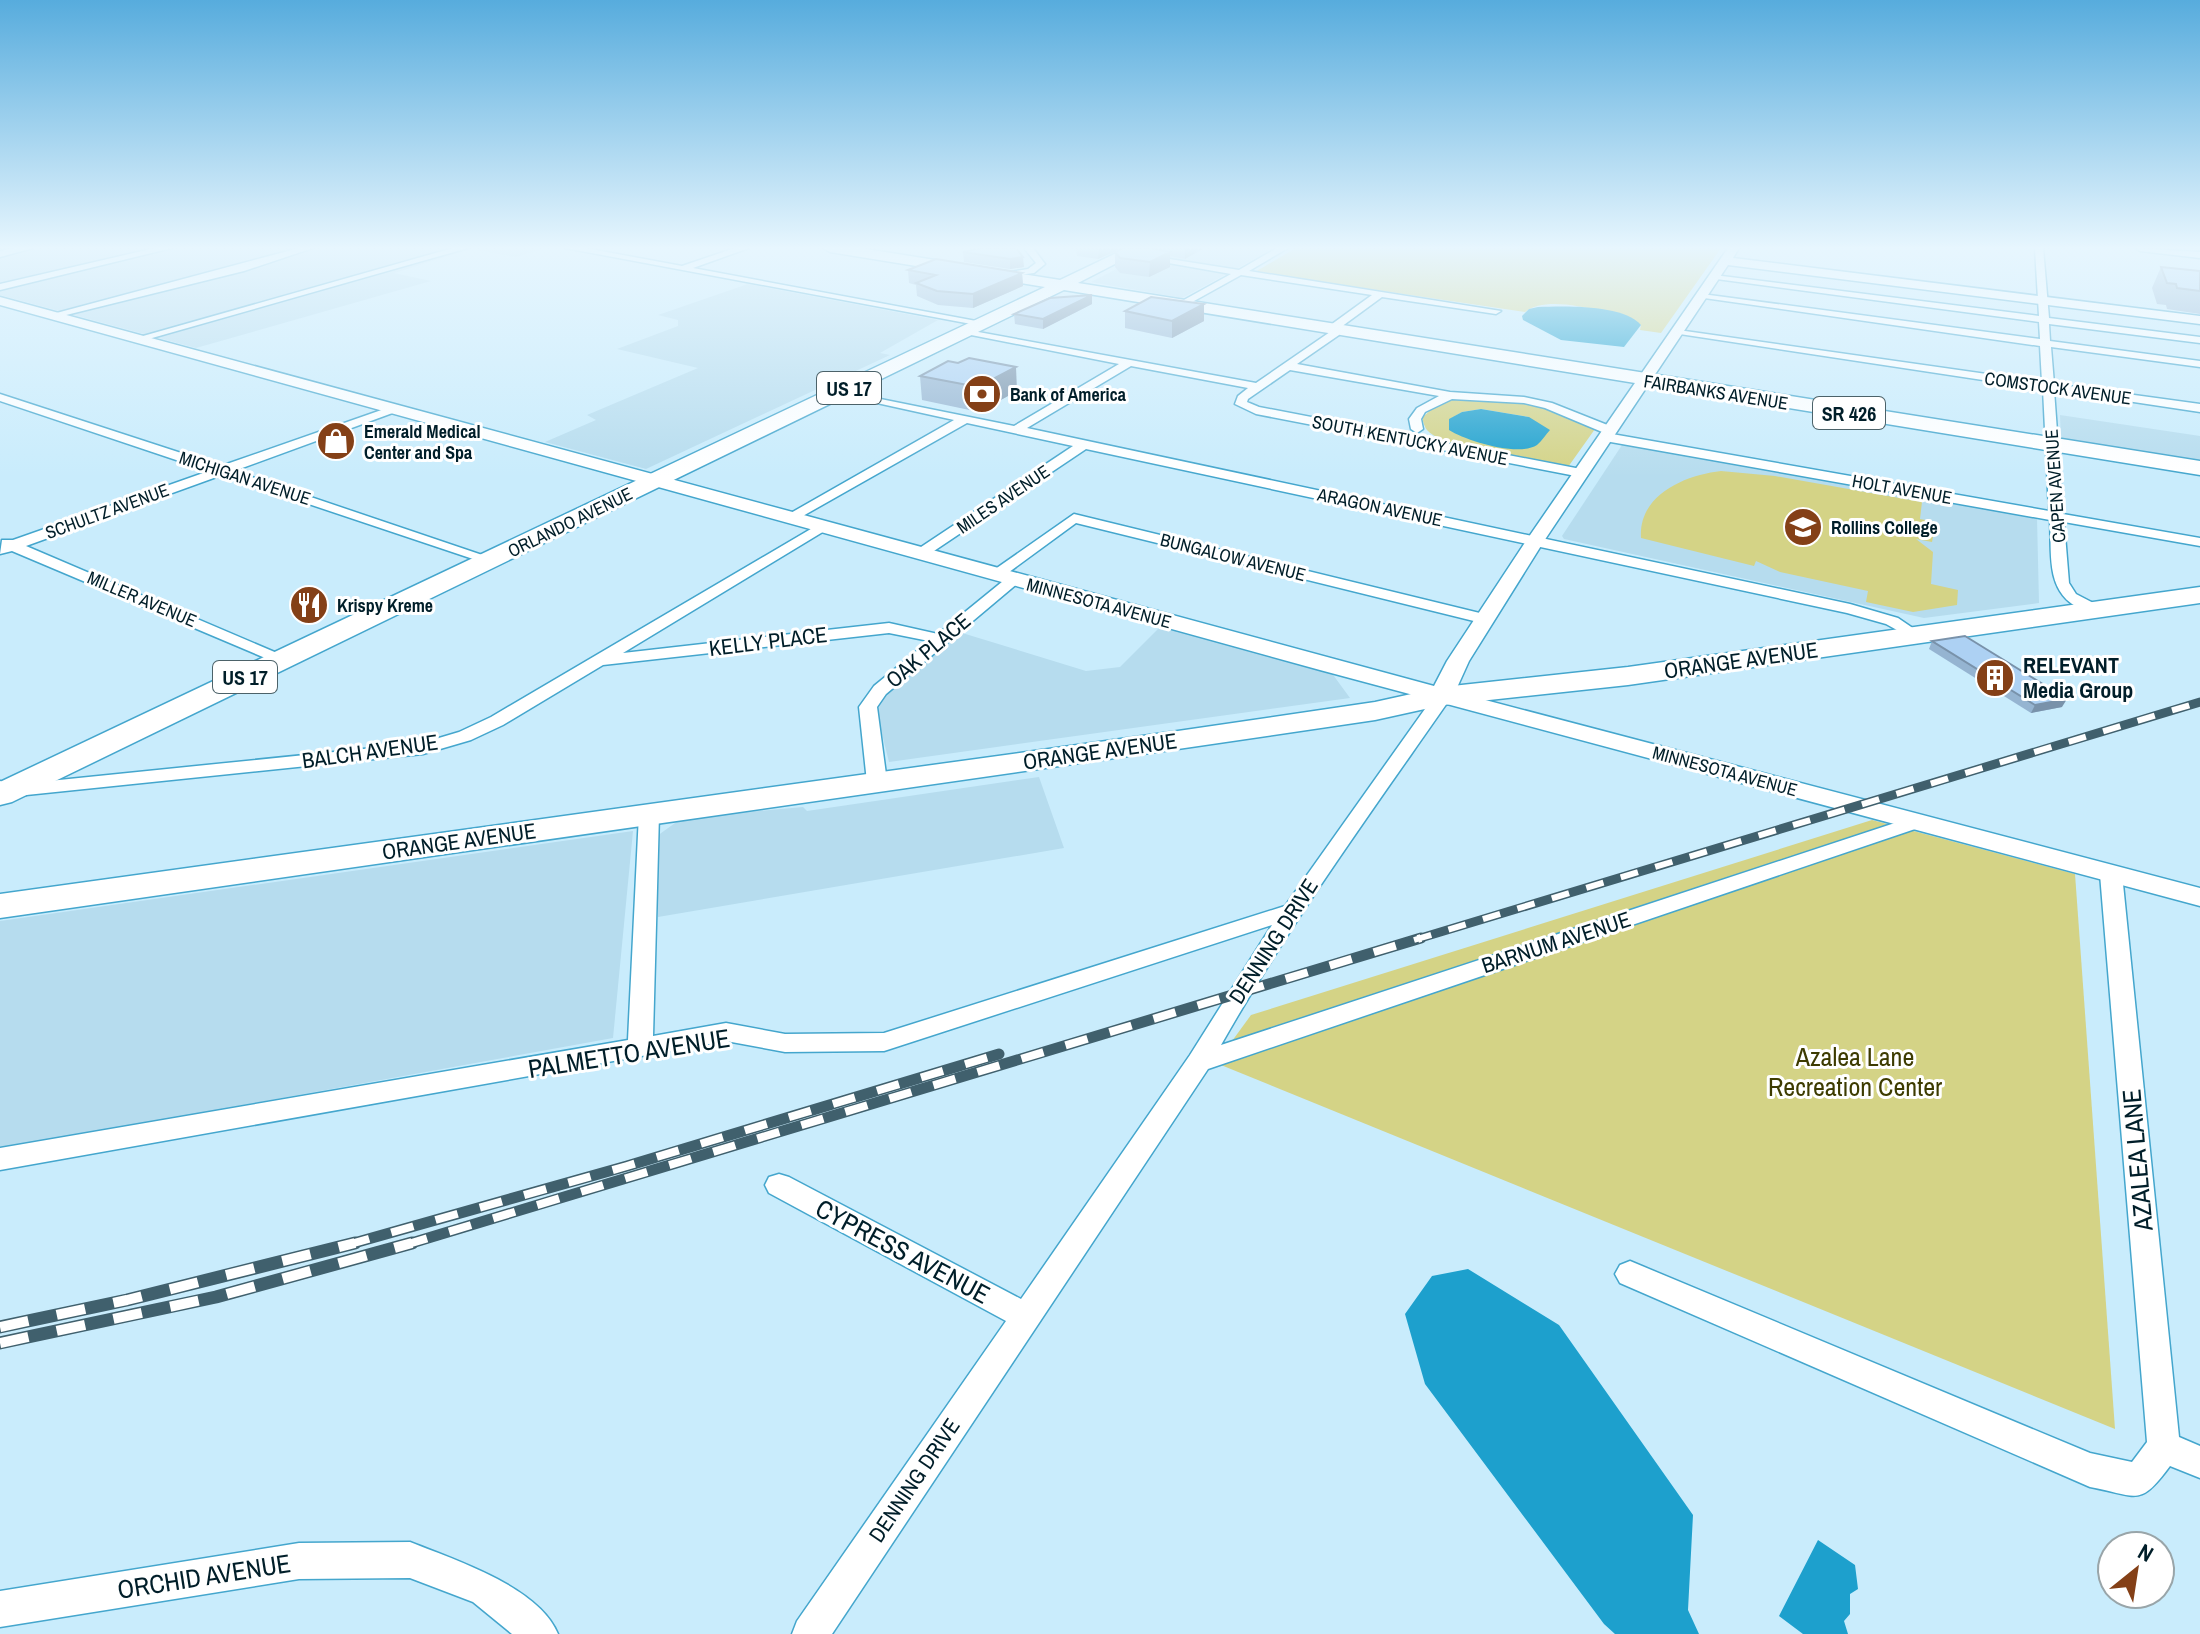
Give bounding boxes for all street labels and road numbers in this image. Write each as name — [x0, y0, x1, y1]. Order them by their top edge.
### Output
street label: COMSTOCK AVENUE — [1983, 365, 2133, 411]
street label: FAIRBANKS AVENUE — [1642, 368, 1790, 416]
road number: US 17 — [817, 372, 881, 404]
road number: SR 426 — [1813, 397, 1885, 429]
street label: SOUTH KENTUCKY AVENUE — [1310, 409, 1510, 471]
street label: CAPEN AVENUE — [2039, 428, 2071, 544]
street label: MICHIGAN AVENUE — [176, 445, 314, 511]
street label: MILES AVENUE — [952, 459, 1054, 539]
street label: HOLT AVENUE — [1850, 468, 1954, 510]
street label: SCHULTZ AVENUE — [42, 477, 172, 545]
street label: ORLANDO AVENUE — [503, 481, 637, 563]
street label: ARAGON AVENUE — [1314, 481, 1445, 532]
street label: BUNGALOW AVENUE — [1158, 527, 1308, 587]
street label: MILLER AVENUE — [84, 565, 200, 633]
street label: MINNESOTA AVENUE — [1024, 572, 1174, 634]
street label: OAK PLACE — [879, 606, 977, 694]
street label: KELLY PLACE — [707, 619, 829, 663]
street label: ORANGE AVENUE — [1662, 634, 1820, 686]
road number: US 17 — [213, 661, 277, 693]
street label: ORANGE AVENUE — [1021, 725, 1179, 777]
street label: BALCH AVENUE — [300, 727, 440, 775]
street label: MINNESOTA AVENUE — [1650, 740, 1800, 802]
street label: ORANGE AVENUE — [380, 815, 538, 867]
street label: DENNING DRIVE — [1221, 873, 1325, 1009]
street label: BARNUM AVENUE — [1478, 904, 1634, 980]
street label: PALMETTO AVENUE — [526, 1020, 732, 1086]
street label: AZALEA LANE — [2113, 1088, 2161, 1233]
street label: CYPRESS AVENUE — [810, 1190, 996, 1312]
street label: DENNING DRIVE — [861, 1412, 967, 1548]
street label: ORCHID AVENUE — [115, 1545, 293, 1607]

